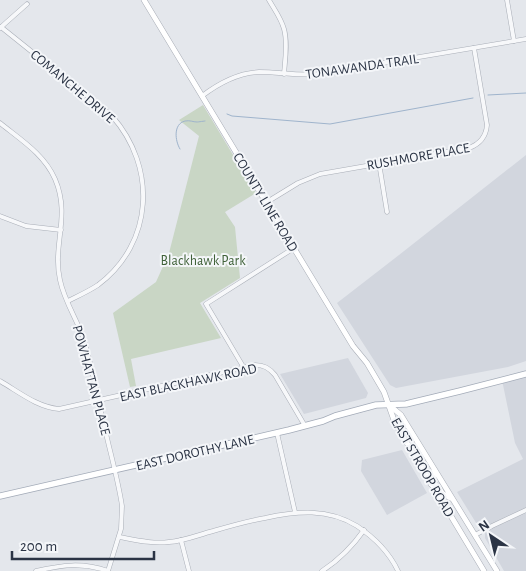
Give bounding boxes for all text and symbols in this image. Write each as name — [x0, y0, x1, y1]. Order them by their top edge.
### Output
street label: COMANCHE DRIVE — [27, 47, 117, 126]
street label: TONAWANDA TRAIL — [305, 52, 420, 82]
street label: RUSHMORE PLACE — [366, 141, 471, 173]
street label: COUNTY LINE ROAD — [230, 151, 300, 254]
park label: Blackhawk Park — [160, 254, 246, 268]
street label: POWHATTAN PLACE — [70, 324, 113, 437]
street label: EAST BLACKHAWK ROAD — [118, 362, 258, 404]
street label: EAST STROOP ROAD — [388, 415, 456, 520]
street label: EAST DOROTHY LANE — [135, 433, 256, 473]
north arrow — [466, 511, 516, 561]
text: N — [476, 518, 492, 535]
scale bar — [12, 528, 155, 560]
text: 200 m — [20, 539, 57, 554]

